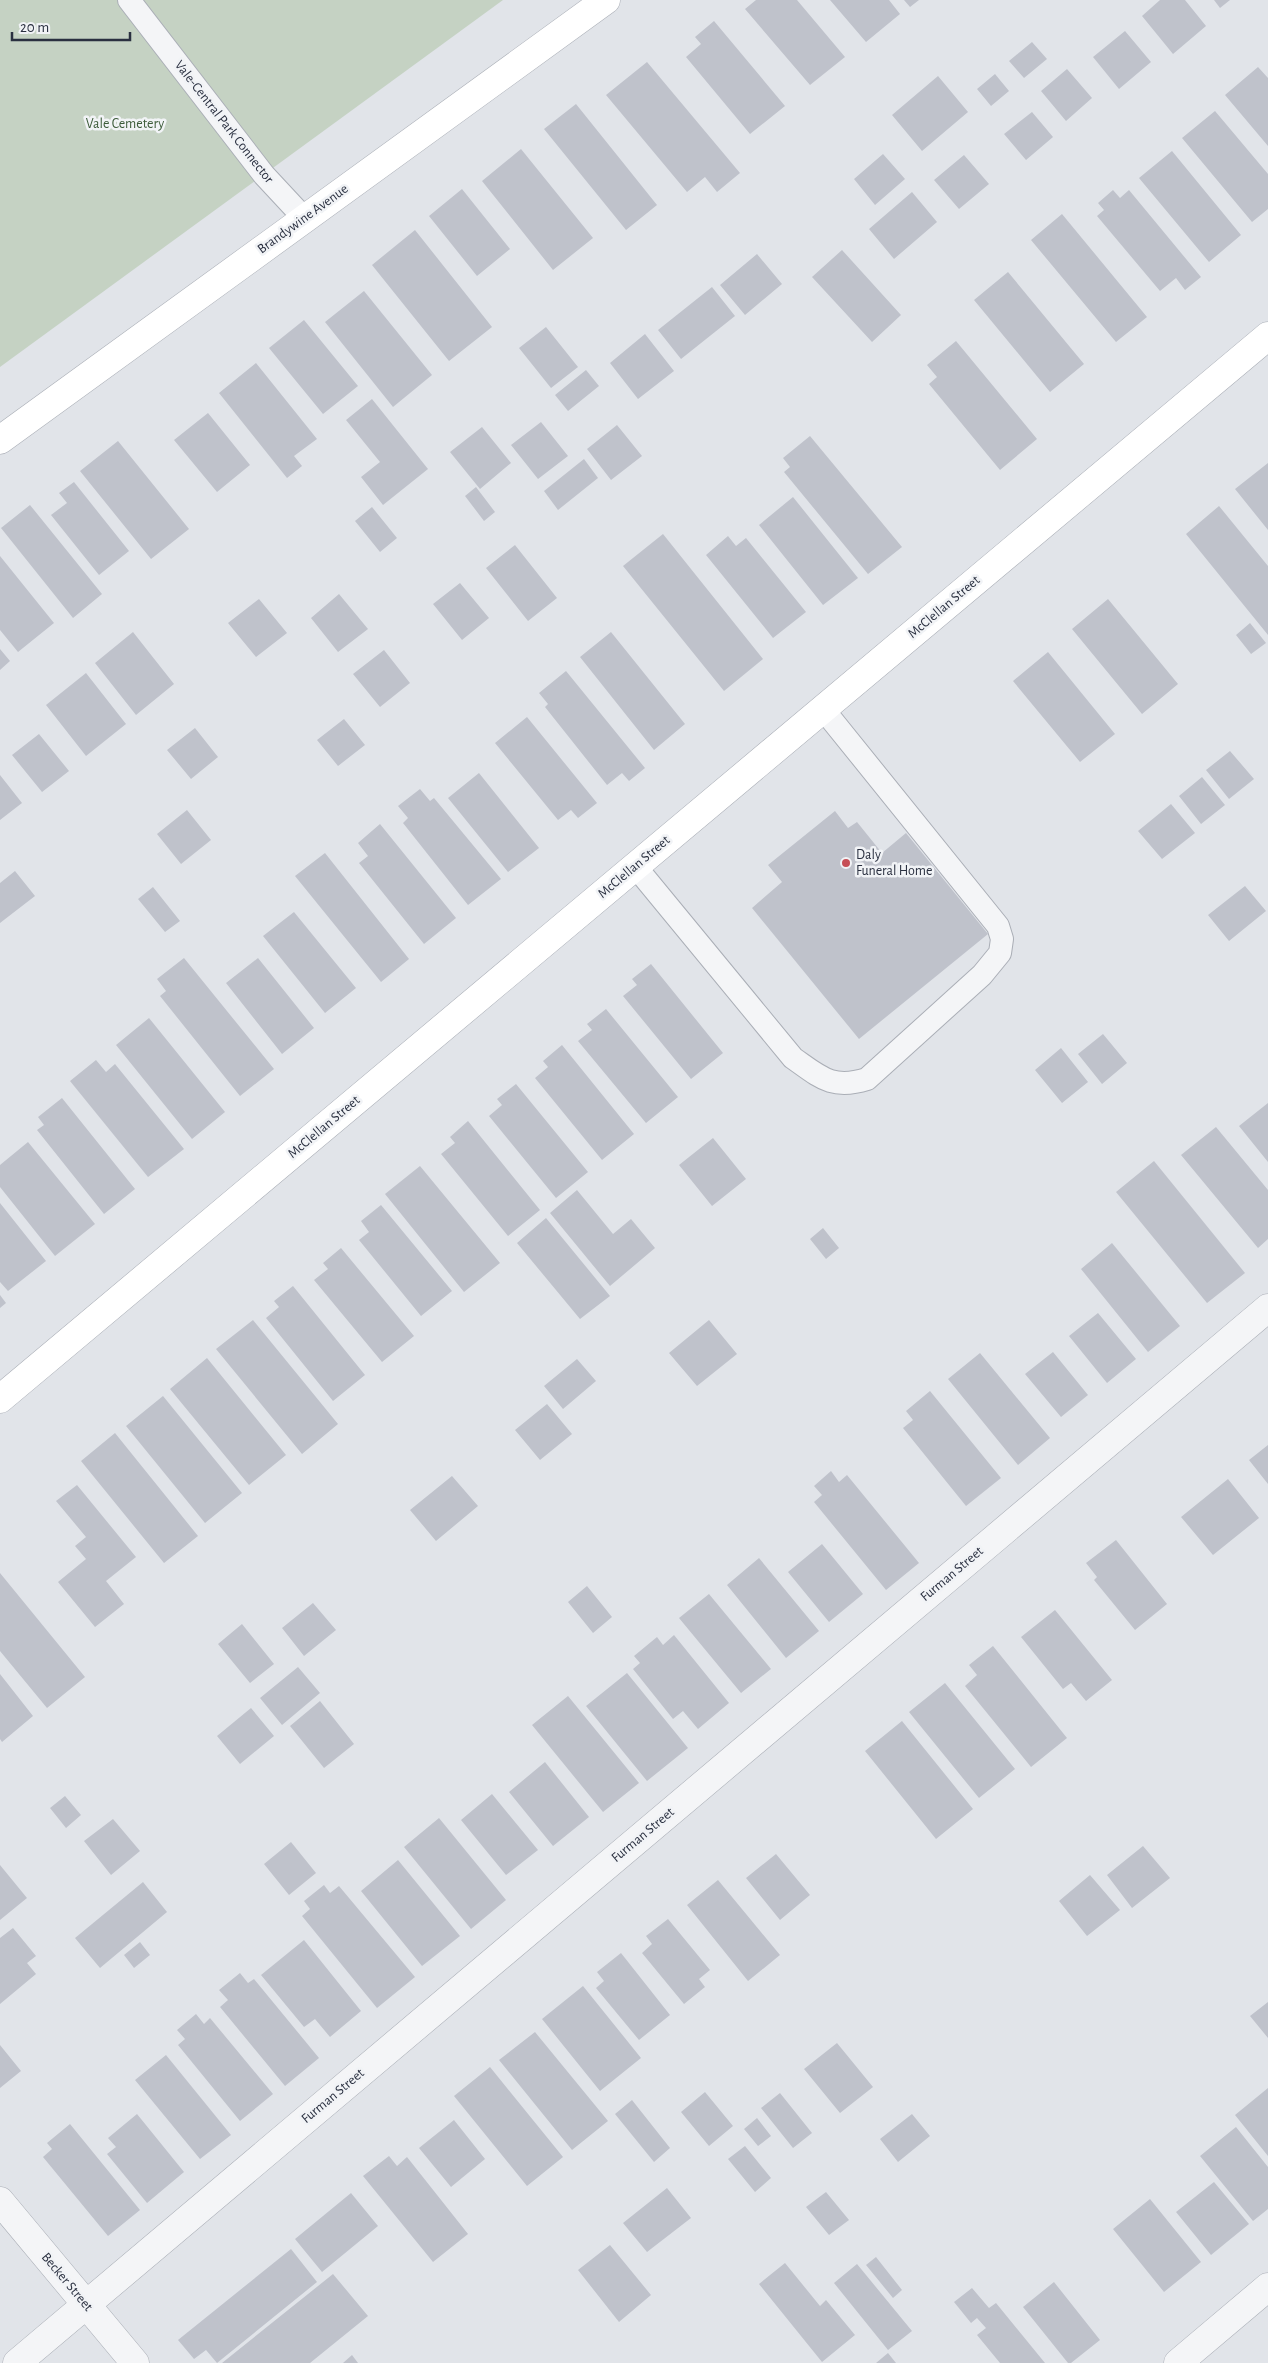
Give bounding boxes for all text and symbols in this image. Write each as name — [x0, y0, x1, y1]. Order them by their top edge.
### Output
scale bar — [12, 10, 130, 42]
text: 20 m — [20, 20, 49, 35]
street label: Vale-Central Park Connector — [172, 58, 276, 186]
park label: Vale Cemetery — [86, 117, 164, 131]
street label: Brandywine Avenue — [255, 182, 351, 256]
street label: McClellan Street — [905, 573, 983, 641]
street label: McClellan Street — [595, 833, 673, 901]
place label: Daly Funeral Home — [856, 848, 932, 878]
marker: Daly Funeral Home — [840, 857, 852, 869]
street label: McClellan Street — [285, 1093, 363, 1161]
street label: Furman Street — [918, 1544, 986, 1604]
street label: Furman Street — [609, 1805, 677, 1865]
street label: Furman Street — [299, 2066, 367, 2126]
street label: Becker Street — [39, 2250, 96, 2314]

